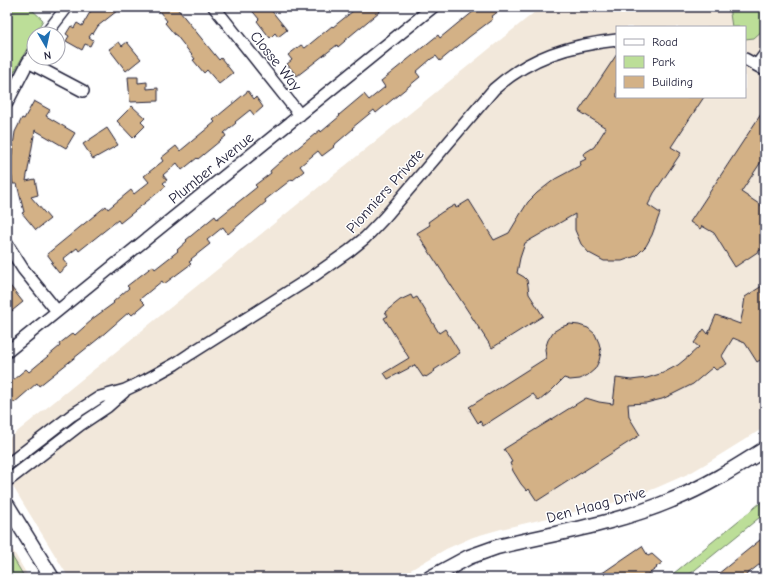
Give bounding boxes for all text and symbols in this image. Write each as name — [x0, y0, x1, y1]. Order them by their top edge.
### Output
north arrow — [26, 26, 66, 66]
legend — [616, 26, 746, 98]
street label: Closse Way — [246, 27, 306, 95]
text: Road — [652, 35, 678, 49]
text: N — [43, 48, 52, 62]
text: Park — [652, 55, 675, 69]
text: Building — [652, 75, 693, 89]
street label: Plumber Avenue — [165, 128, 257, 208]
street label: Pionniers Private — [342, 145, 428, 237]
street label: Den Haag Drive — [544, 483, 648, 527]

